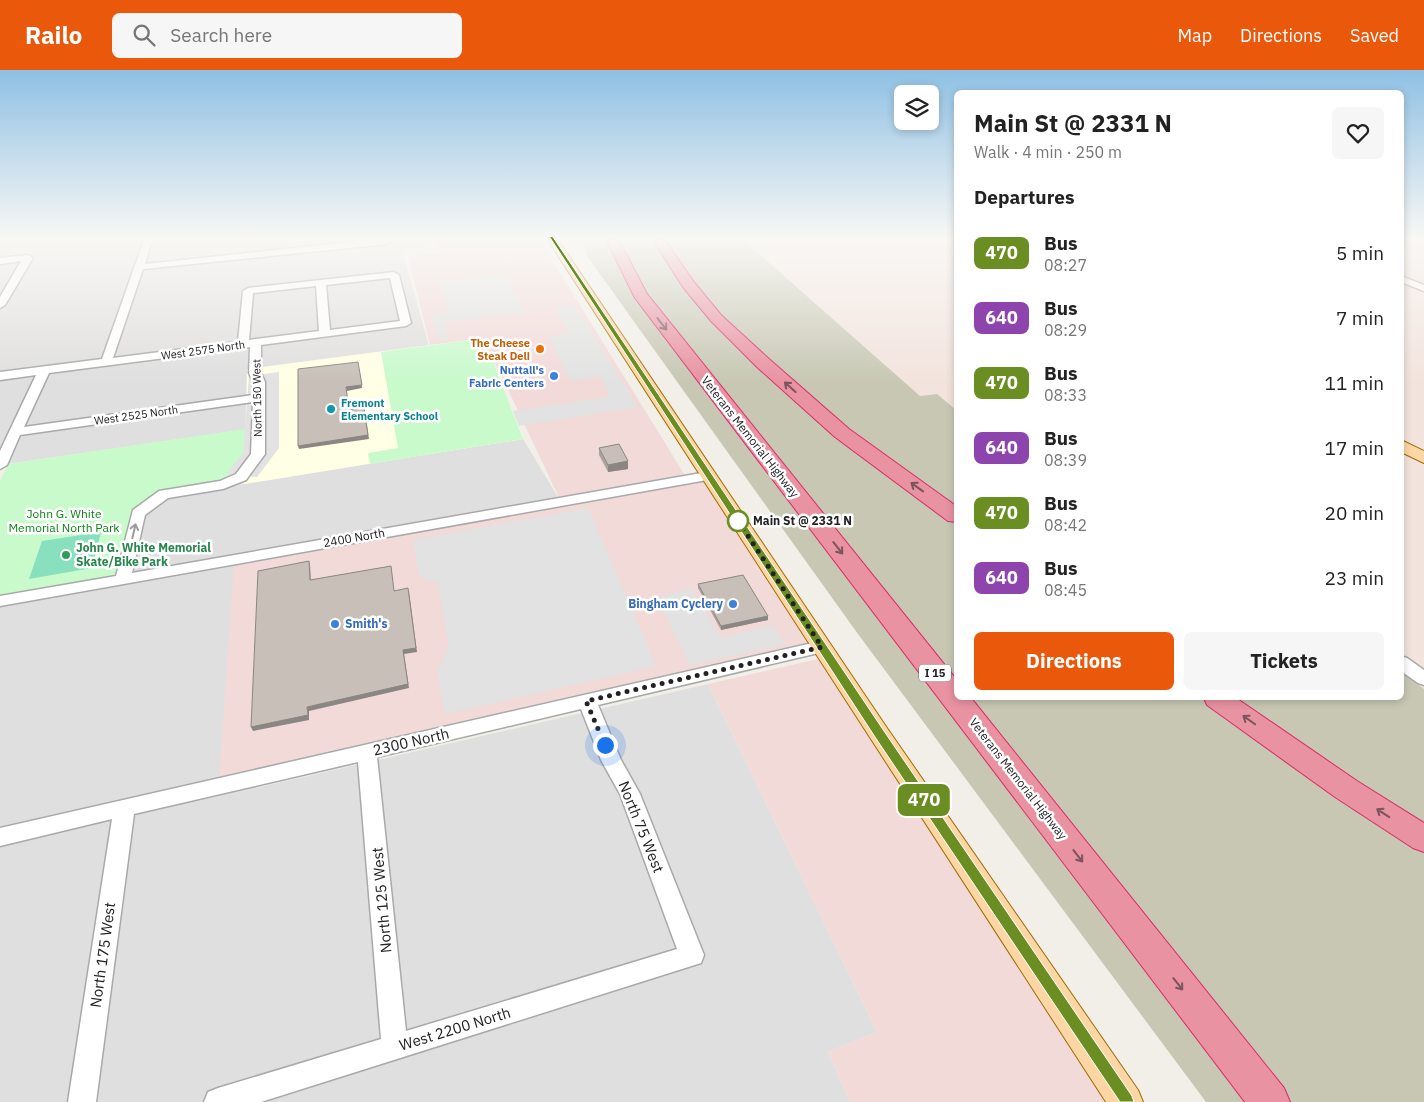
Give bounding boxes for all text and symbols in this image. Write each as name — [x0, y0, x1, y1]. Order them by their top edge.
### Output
search box — [112, 13, 462, 58]
text: Railo — [25, 19, 82, 51]
icon: search — [130, 21, 158, 49]
text: Search here — [170, 23, 272, 47]
text: Map — [1177, 24, 1212, 47]
text: Directions — [1240, 24, 1322, 47]
text: Saved — [1350, 24, 1399, 47]
map controls — [894, 85, 939, 130]
button: layers — [894, 85, 939, 130]
text: Main St @ 2331 N — [974, 107, 1172, 139]
button: heart — [1332, 107, 1384, 159]
text: Walk · 4 min · 250 m — [974, 142, 1122, 162]
text: Departures — [974, 185, 1074, 209]
text: Bus — [1044, 231, 1078, 255]
text: 470 — [985, 241, 1018, 264]
text: 5 min — [1336, 241, 1384, 265]
text: 08:27 — [1044, 255, 1087, 275]
text: Bus — [1044, 296, 1078, 320]
text: 640 — [985, 306, 1018, 329]
text: 7 min — [1336, 306, 1384, 330]
one-way arrow — [657, 317, 668, 330]
text: 08:29 — [1044, 320, 1087, 340]
place label: The Cheese Steak Deli — [470, 336, 530, 363]
street label: West 2575 North — [160, 337, 246, 363]
marker: The Cheese Steak Deli — [534, 343, 546, 355]
street label: North 150 West — [249, 359, 265, 437]
text: Bus — [1044, 361, 1078, 385]
place label: Nuttall's Fabric Centers — [469, 363, 544, 390]
marker: Nuttall's Fabric Centers — [548, 370, 560, 382]
text: 470 — [985, 371, 1018, 394]
text: 11 min — [1325, 371, 1384, 395]
street label: Veterans Memorial Highway — [698, 373, 802, 500]
one-way arrow — [783, 381, 796, 392]
text: 08:33 — [1044, 385, 1087, 405]
place label: Fremont Elementary School — [341, 396, 439, 423]
street label: West 2525 North — [93, 402, 179, 428]
marker: Fremont Elementary School — [325, 403, 337, 415]
text: Bus — [1044, 426, 1078, 450]
text: 640 — [985, 436, 1018, 459]
text: 17 min — [1325, 436, 1384, 460]
text: 08:39 — [1044, 450, 1087, 470]
one-way arrow — [911, 482, 924, 493]
text: Bus — [1044, 491, 1078, 515]
text: 470 — [985, 501, 1018, 524]
text: 20 min — [1325, 501, 1384, 525]
park label: John G. White Memorial North Park — [8, 506, 120, 535]
marker: Main St @ 2331 N — [727, 510, 749, 532]
place label: Main St @ 2331 N — [753, 513, 852, 528]
text: 08:42 — [1044, 515, 1087, 535]
one-way arrow — [130, 523, 139, 539]
street label: 2400 North — [322, 525, 386, 550]
place label: John G. White Memorial Skate/Bike Park — [76, 540, 211, 569]
one-way arrow — [832, 542, 843, 555]
marker: John G. White Memorial Skate/Bike Park — [60, 549, 72, 561]
text: Bus — [1044, 556, 1078, 580]
text: 640 — [985, 566, 1018, 589]
text: 23 min — [1325, 566, 1384, 590]
text: 08:45 — [1044, 580, 1087, 600]
place label: Bingham Cyclery — [628, 596, 724, 611]
marker: Bingham Cyclery — [727, 598, 739, 610]
place label: Smith's — [345, 616, 387, 631]
marker: Smith's — [329, 618, 341, 630]
button: Directions — [974, 632, 1174, 690]
button: Tickets — [1184, 632, 1384, 690]
road number: I 15 — [919, 664, 951, 682]
street label: Veterans Memorial Highway — [966, 715, 1070, 842]
one-way arrow — [1242, 715, 1256, 725]
street label: 2300 North — [371, 723, 451, 760]
your location — [593, 733, 618, 758]
street label: North 75 West — [614, 778, 668, 875]
line badge: 470 — [895, 784, 953, 816]
text: 470 — [908, 788, 940, 811]
one-way arrow — [1376, 807, 1390, 818]
street label: North 125 West — [367, 846, 396, 954]
one-way arrow — [1072, 849, 1083, 862]
street label: North 175 West — [86, 901, 119, 1009]
one-way arrow — [1172, 977, 1183, 990]
street label: West 2200 North — [397, 1003, 513, 1054]

